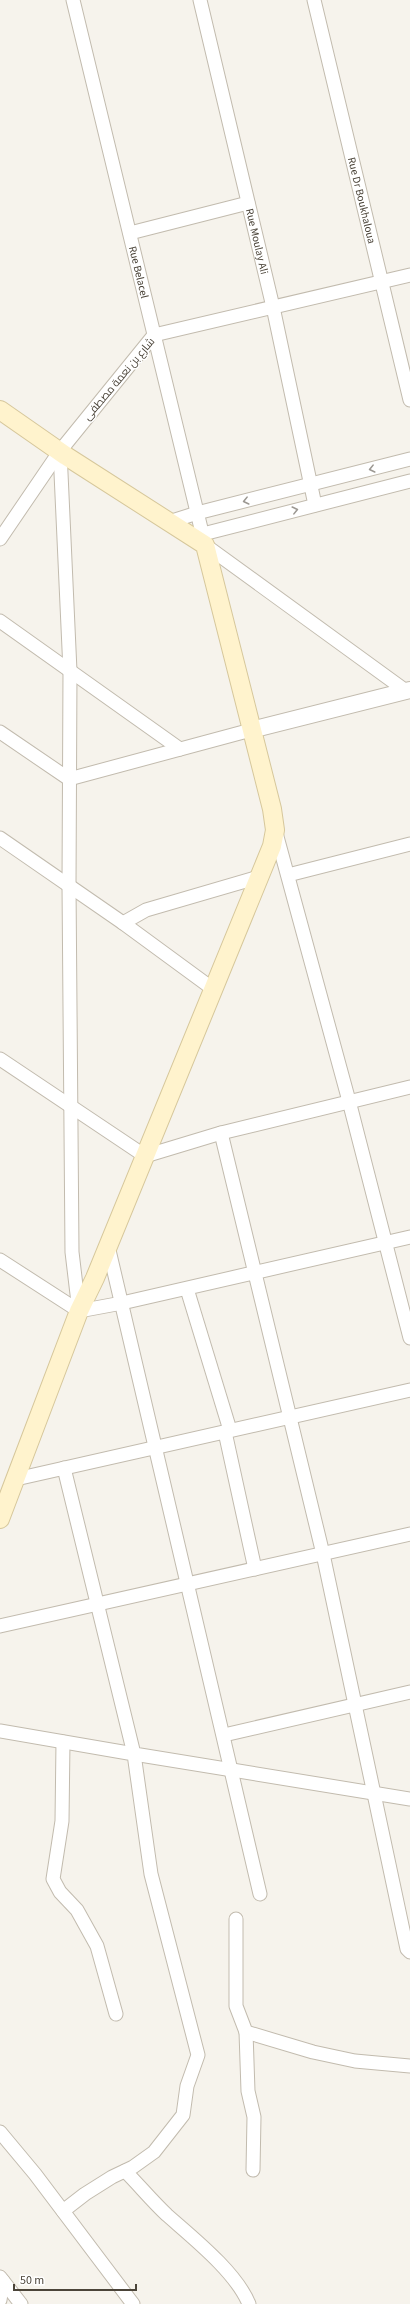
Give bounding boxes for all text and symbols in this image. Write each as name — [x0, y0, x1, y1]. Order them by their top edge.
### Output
street label: Rue Dr Boukhaloua — [344, 156, 380, 245]
street label: Rue Moulay Ali — [242, 207, 272, 276]
street label: Rue Belacel — [125, 244, 153, 300]
street label: شارع بن نعمة مصطفى — [80, 334, 158, 424]
one-way arrow — [369, 464, 375, 472]
one-way arrow — [243, 496, 249, 504]
one-way arrow — [291, 506, 298, 515]
scale bar — [14, 2266, 136, 2292]
text: 50 m — [20, 2272, 44, 2289]

